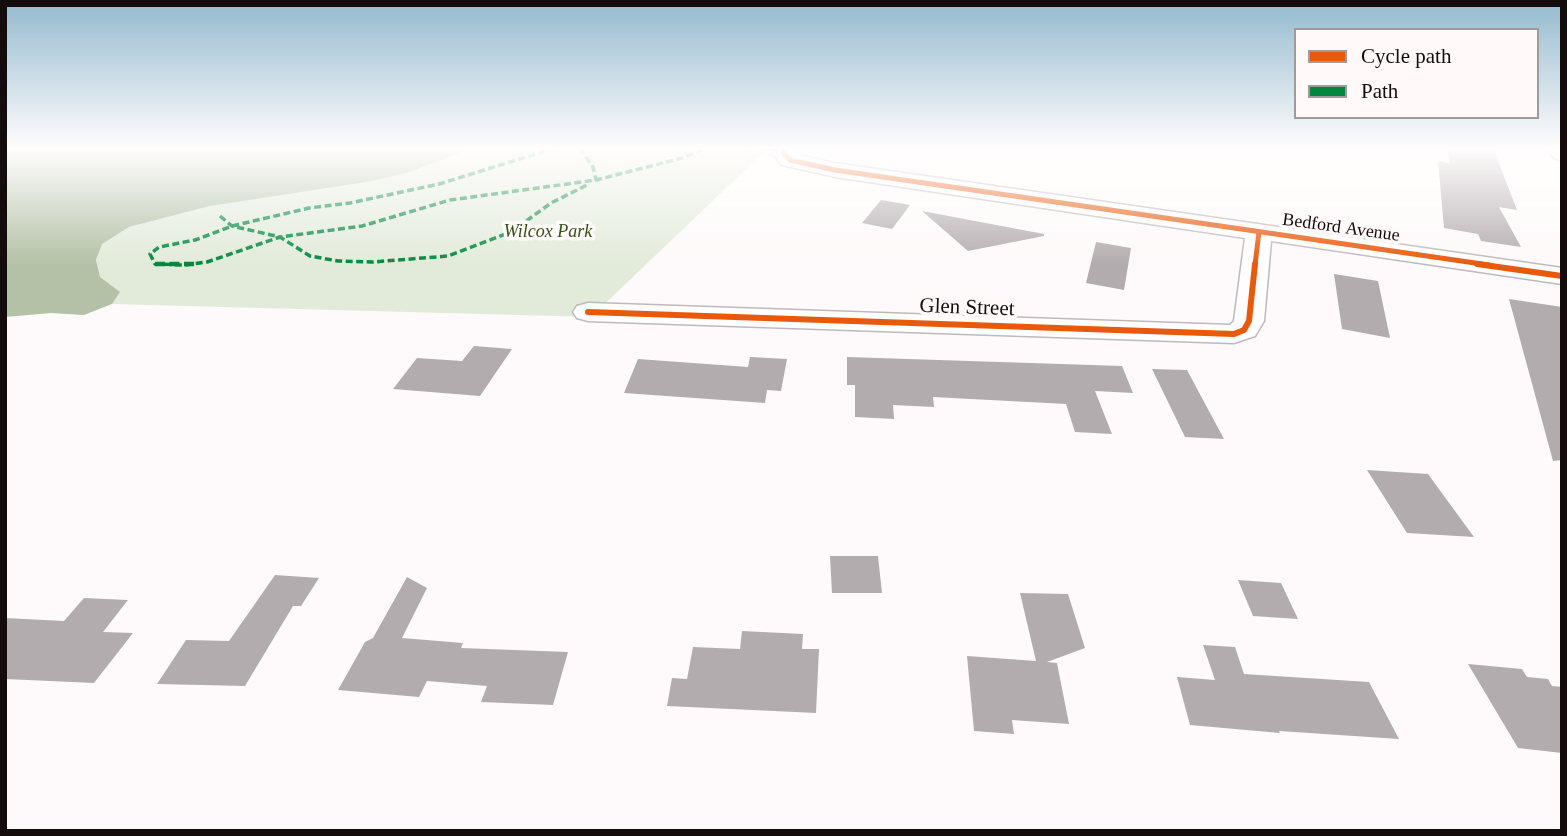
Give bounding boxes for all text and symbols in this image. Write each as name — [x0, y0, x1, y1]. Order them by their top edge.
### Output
legend — [1294, 28, 1539, 119]
text: Cycle path — [1361, 44, 1451, 68]
text: Path — [1361, 79, 1398, 103]
street label: Bedford Avenue — [1281, 209, 1401, 247]
park label: Wilcox Park — [504, 221, 592, 243]
street label: Glen Street — [919, 294, 1015, 322]

